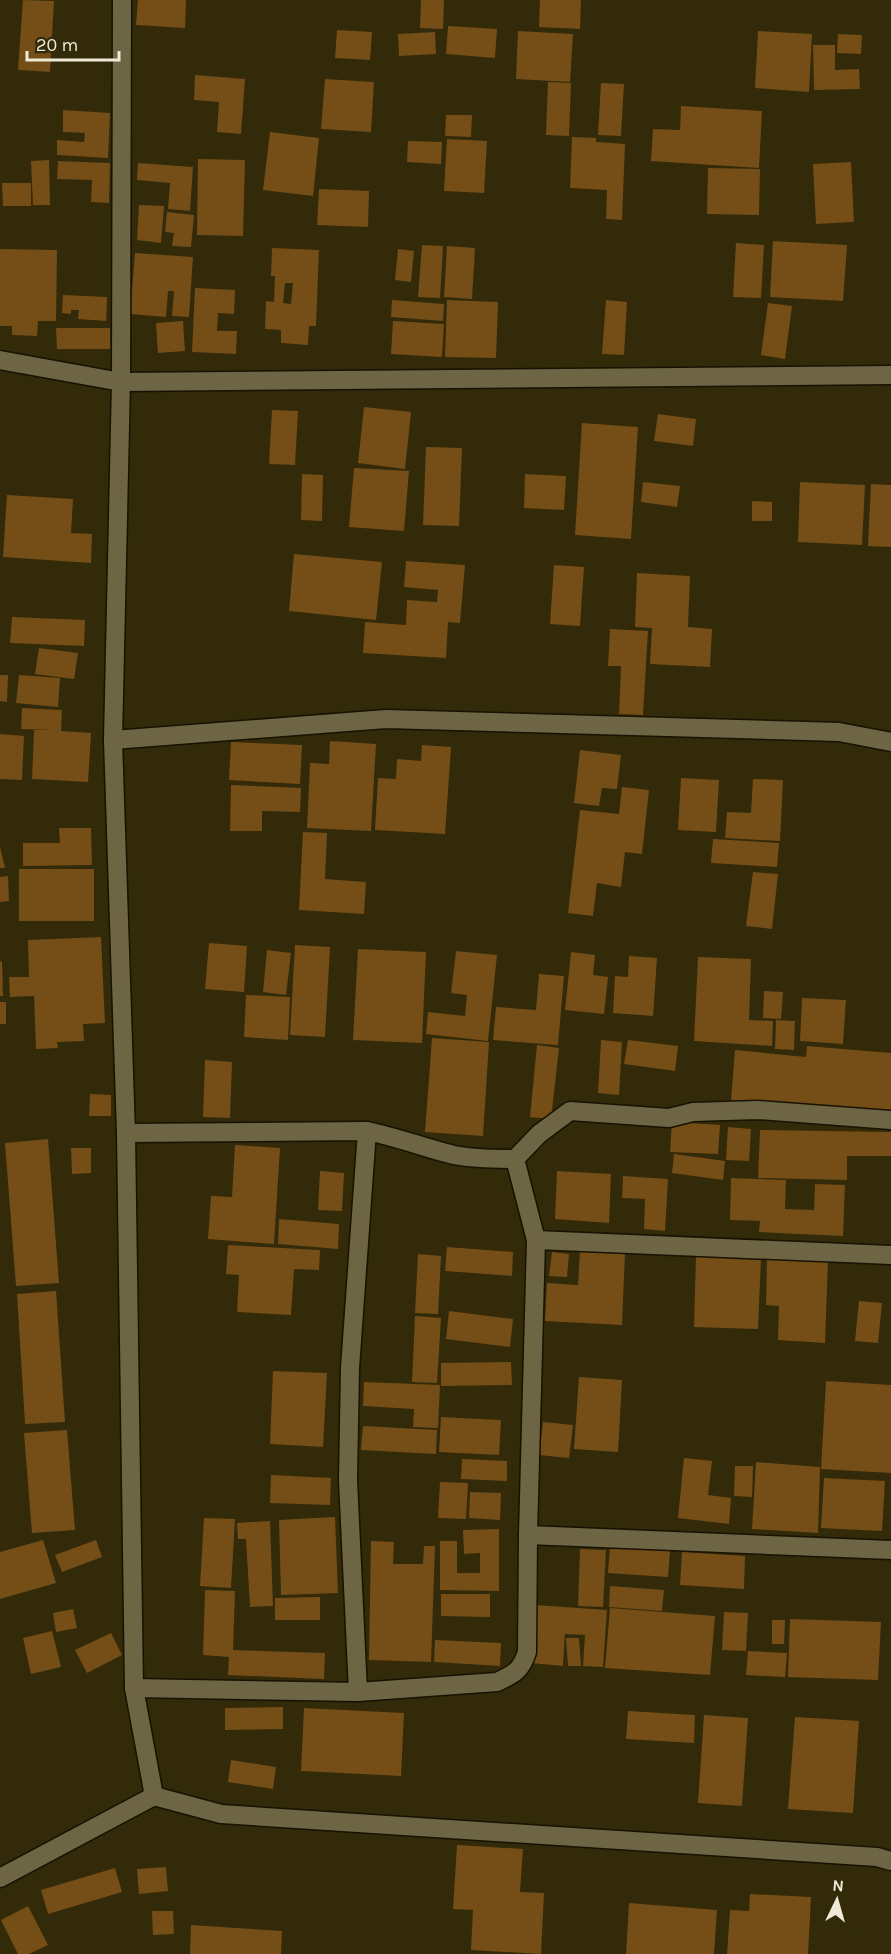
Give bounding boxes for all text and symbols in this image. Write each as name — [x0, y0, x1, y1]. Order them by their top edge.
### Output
scale bar — [27, 24, 118, 62]
text: 20 m — [36, 34, 78, 56]
north arrow — [807, 1870, 867, 1930]
text: N — [832, 1876, 845, 1896]

